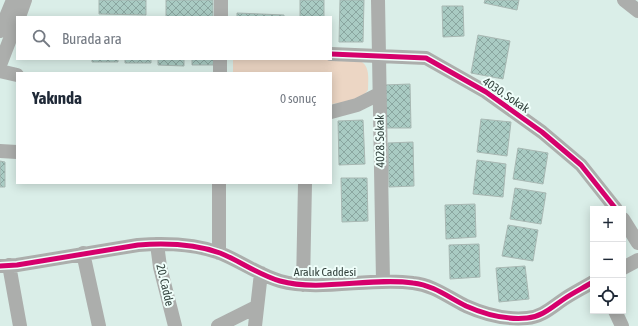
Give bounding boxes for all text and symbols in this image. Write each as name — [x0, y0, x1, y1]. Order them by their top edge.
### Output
search box — [16, 16, 332, 60]
icon: search — [30, 27, 52, 49]
text: Burada ara — [62, 30, 122, 47]
street label: 4030. Sokak — [480, 74, 533, 116]
text: Yakında — [32, 88, 82, 108]
text: 0 sonuç — [280, 91, 316, 106]
street label: 4028. Sokak — [373, 114, 387, 168]
map controls — [590, 206, 626, 314]
button: + — [590, 206, 626, 242]
button: − — [590, 242, 626, 278]
street label: 20. Cadde — [153, 263, 177, 307]
street label: Aralık Caddesi — [294, 265, 356, 279]
button: locate — [590, 278, 626, 314]

